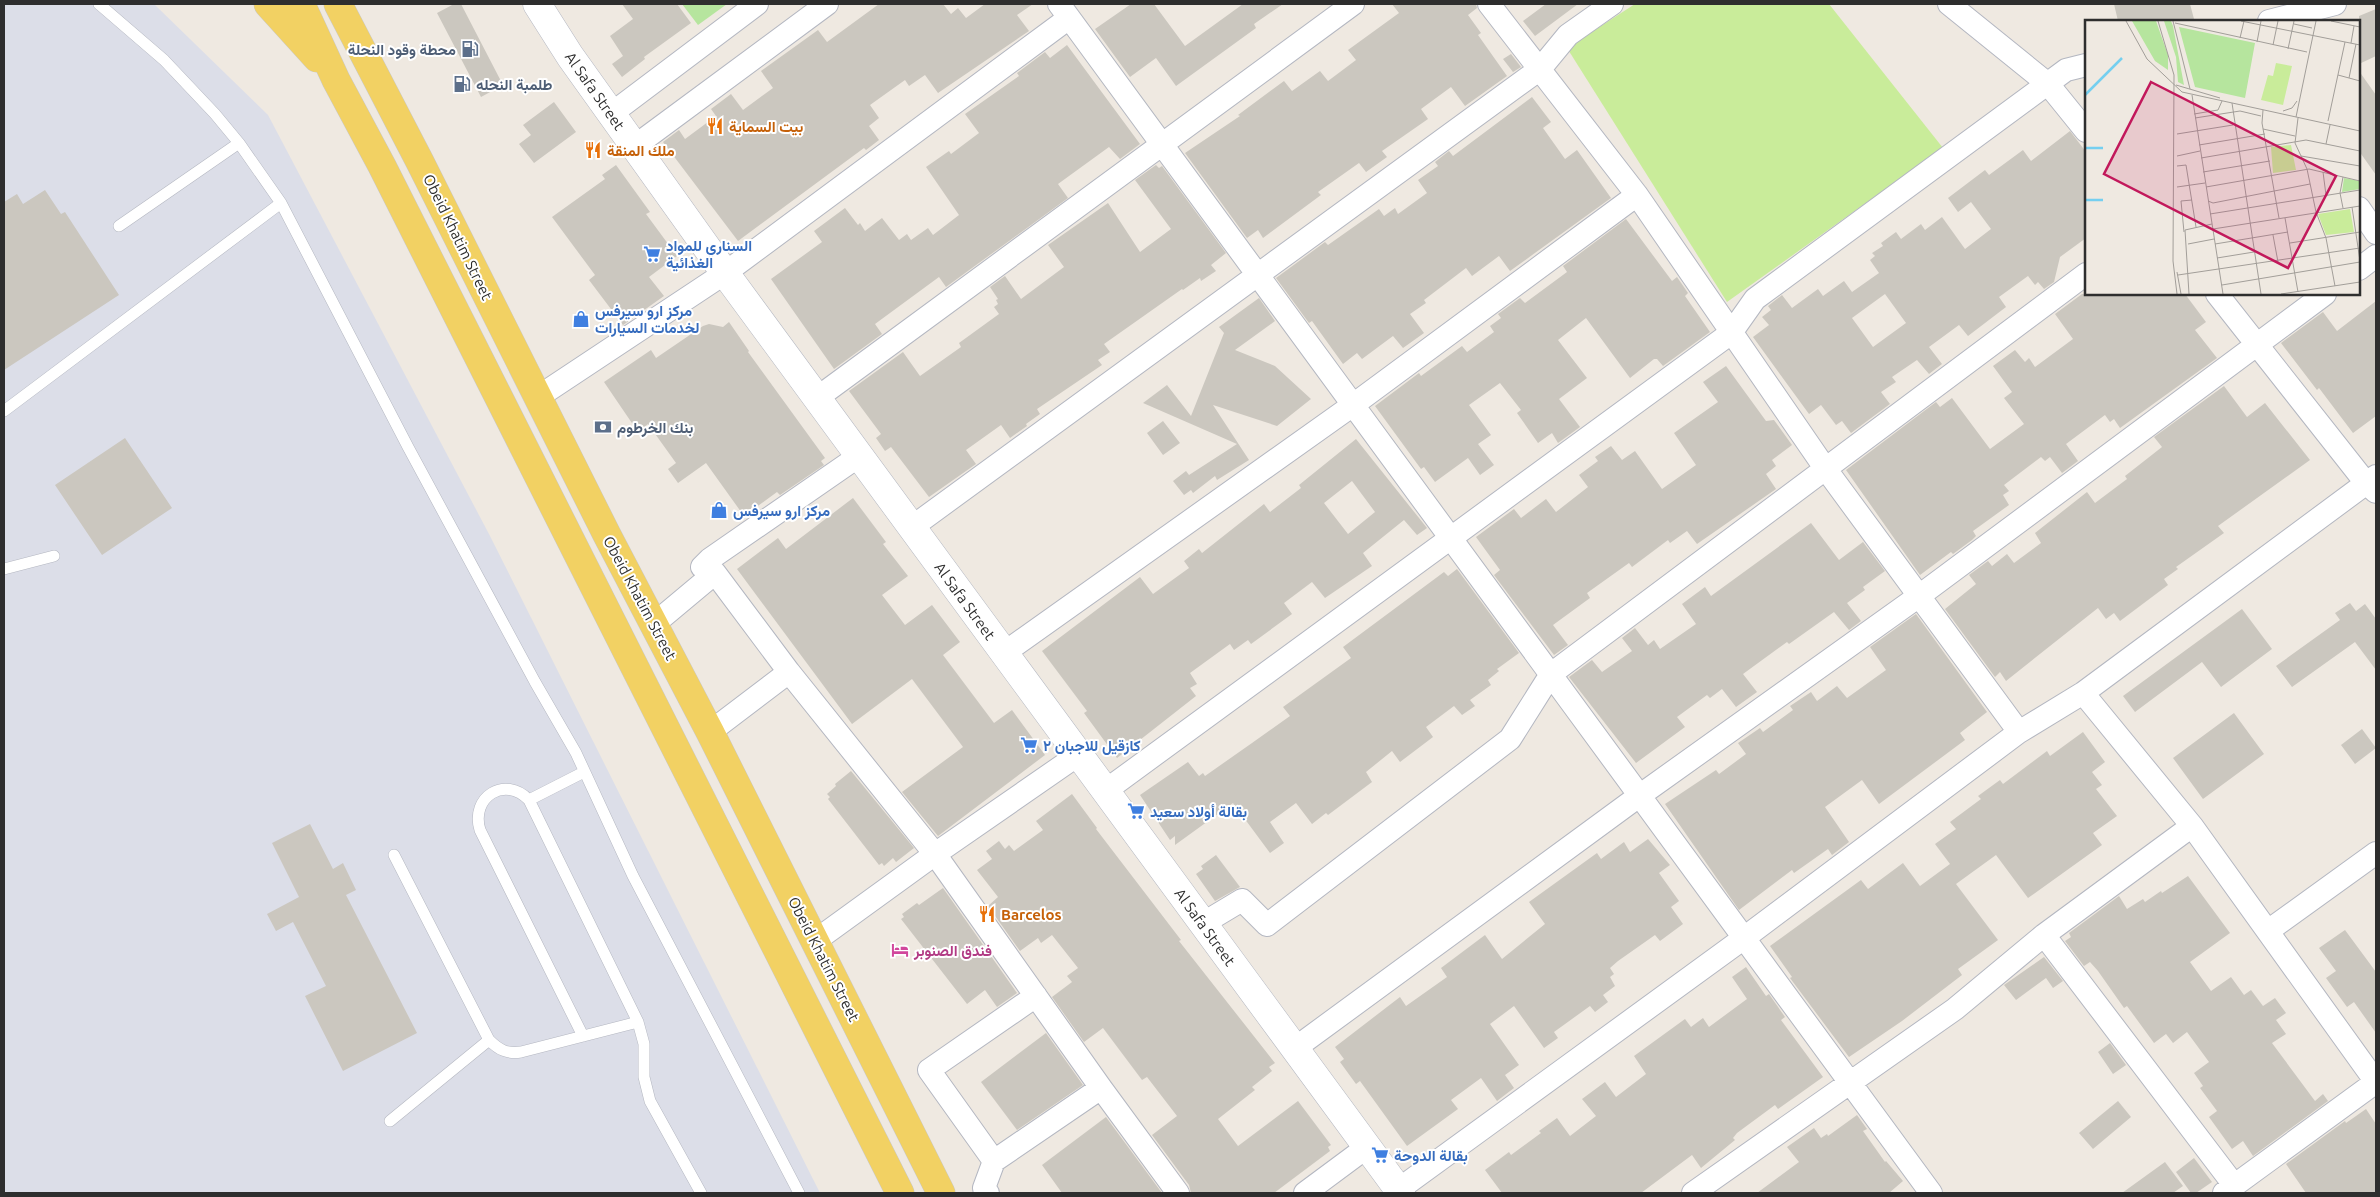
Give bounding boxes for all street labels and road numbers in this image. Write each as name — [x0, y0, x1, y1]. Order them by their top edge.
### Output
street label: Al Safa Street — [562, 49, 628, 133]
street label: Obeid Khatim Street — [420, 171, 496, 303]
street label: Obeid Khatim Street — [600, 533, 680, 663]
street label: Al Safa Street — [931, 559, 999, 643]
street label: Al Safa Street — [1171, 885, 1239, 969]
street label: Obeid Khatim Street — [785, 894, 863, 1024]

